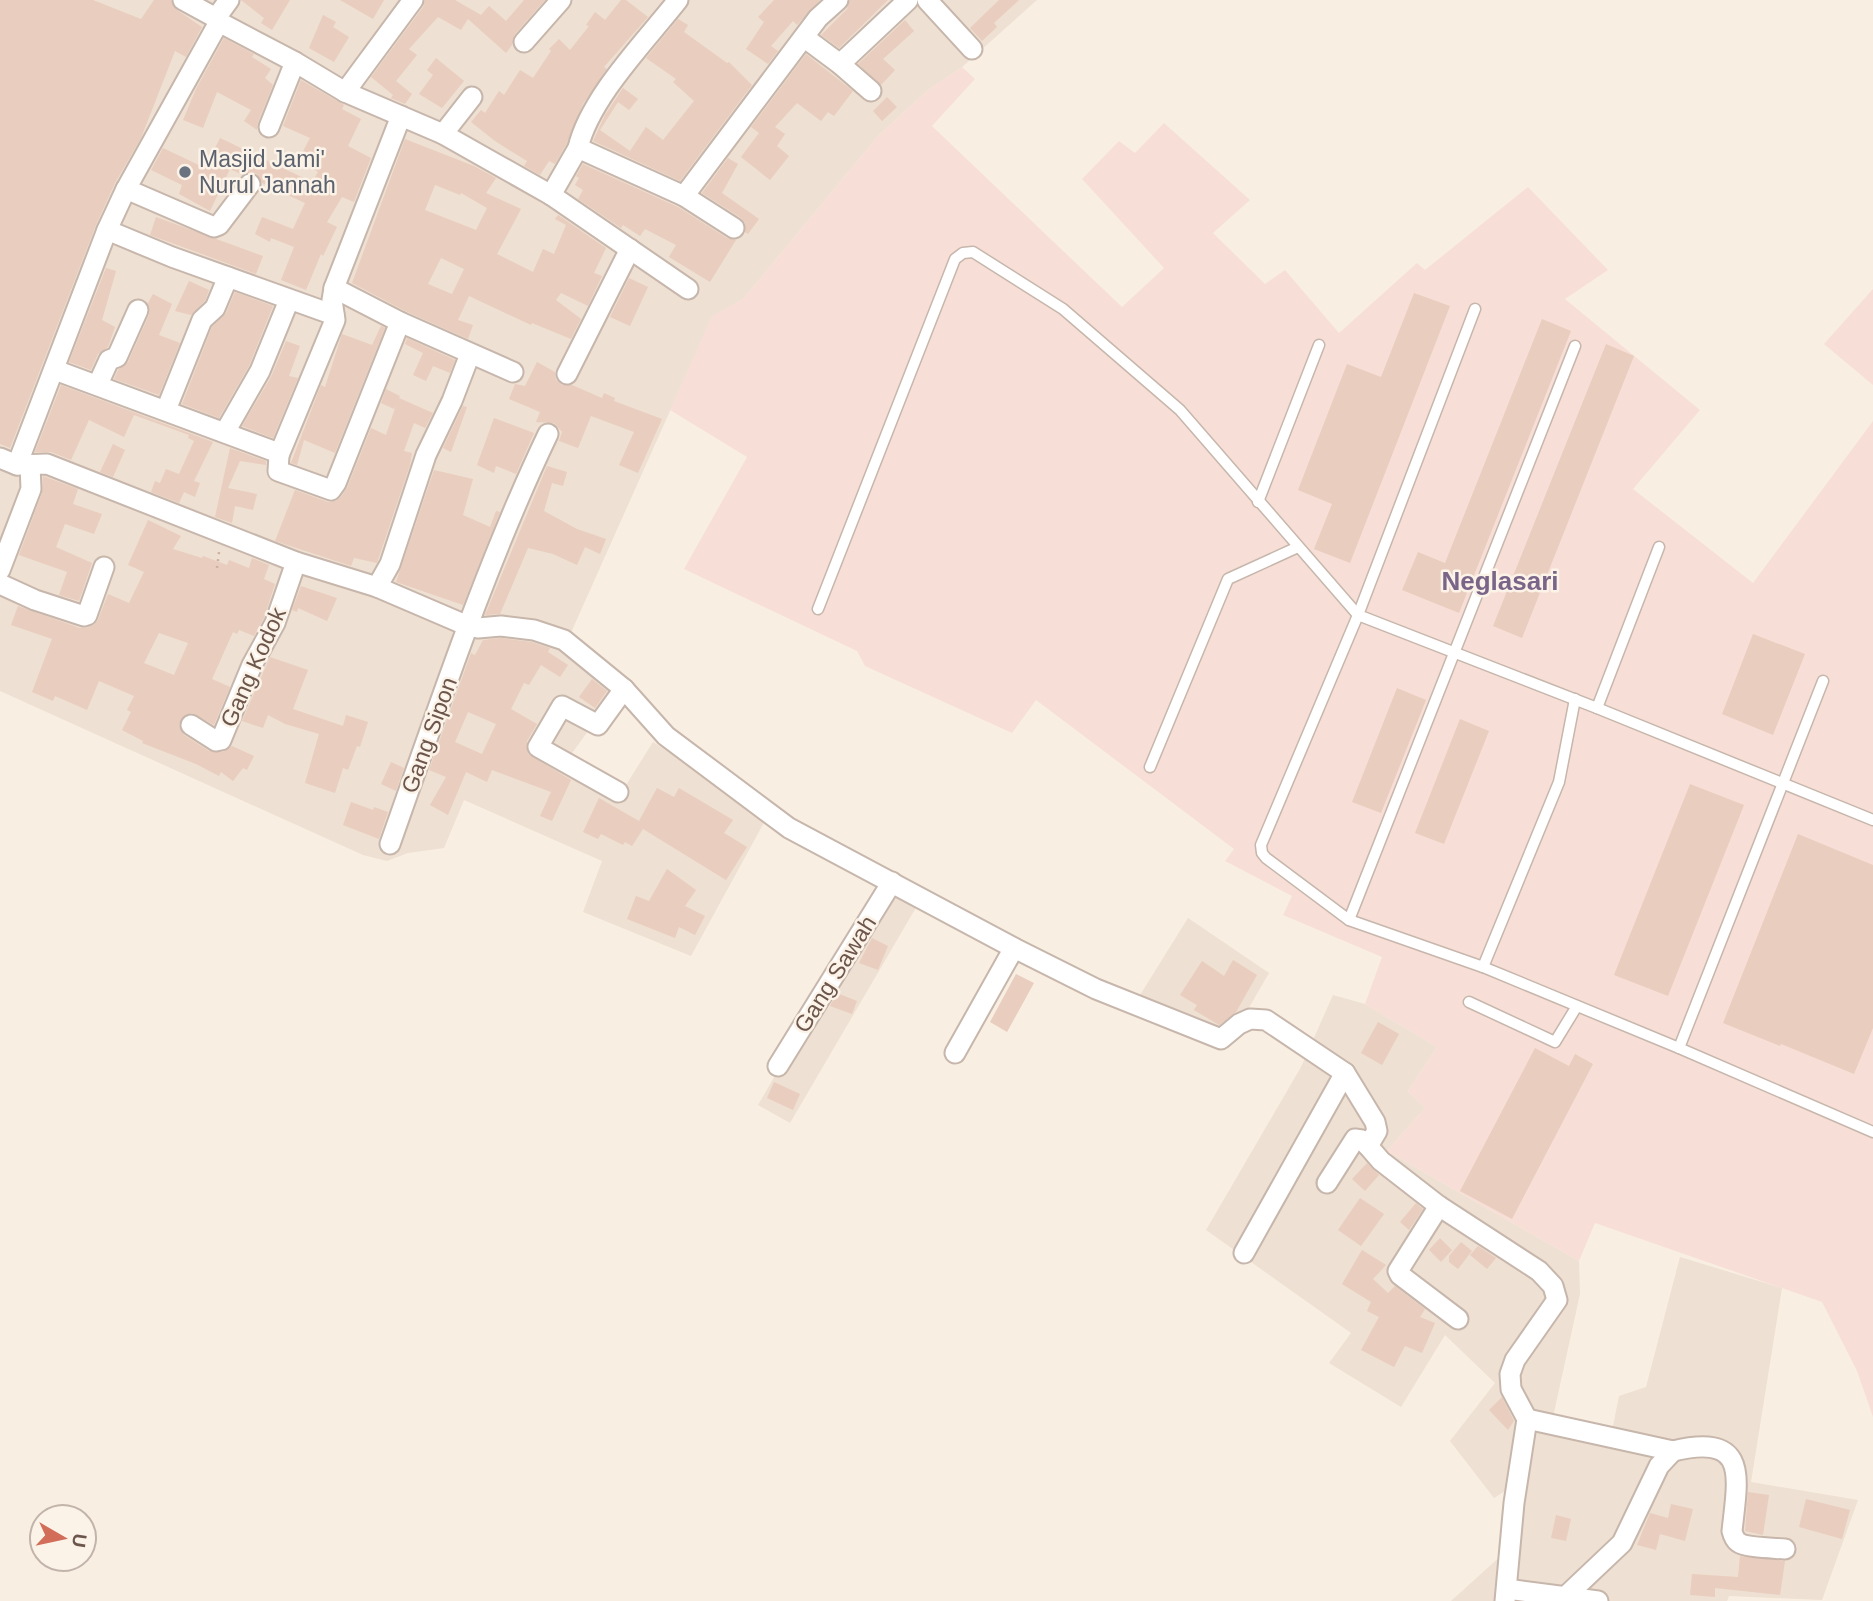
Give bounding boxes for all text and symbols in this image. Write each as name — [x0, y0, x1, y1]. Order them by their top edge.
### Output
place label: Masjid Jami' Nurul Jannah — [199, 146, 336, 198]
marker: Masjid Jami' Nurul Jannah — [177, 164, 193, 180]
district label: Neglasari — [1441, 566, 1559, 596]
street label: Gang Kodok — [215, 603, 291, 731]
street label: Gang Sipon — [396, 673, 462, 797]
street label: Gang Sawah — [789, 911, 881, 1037]
north arrow — [28, 1503, 98, 1573]
text: U — [68, 1532, 91, 1549]

